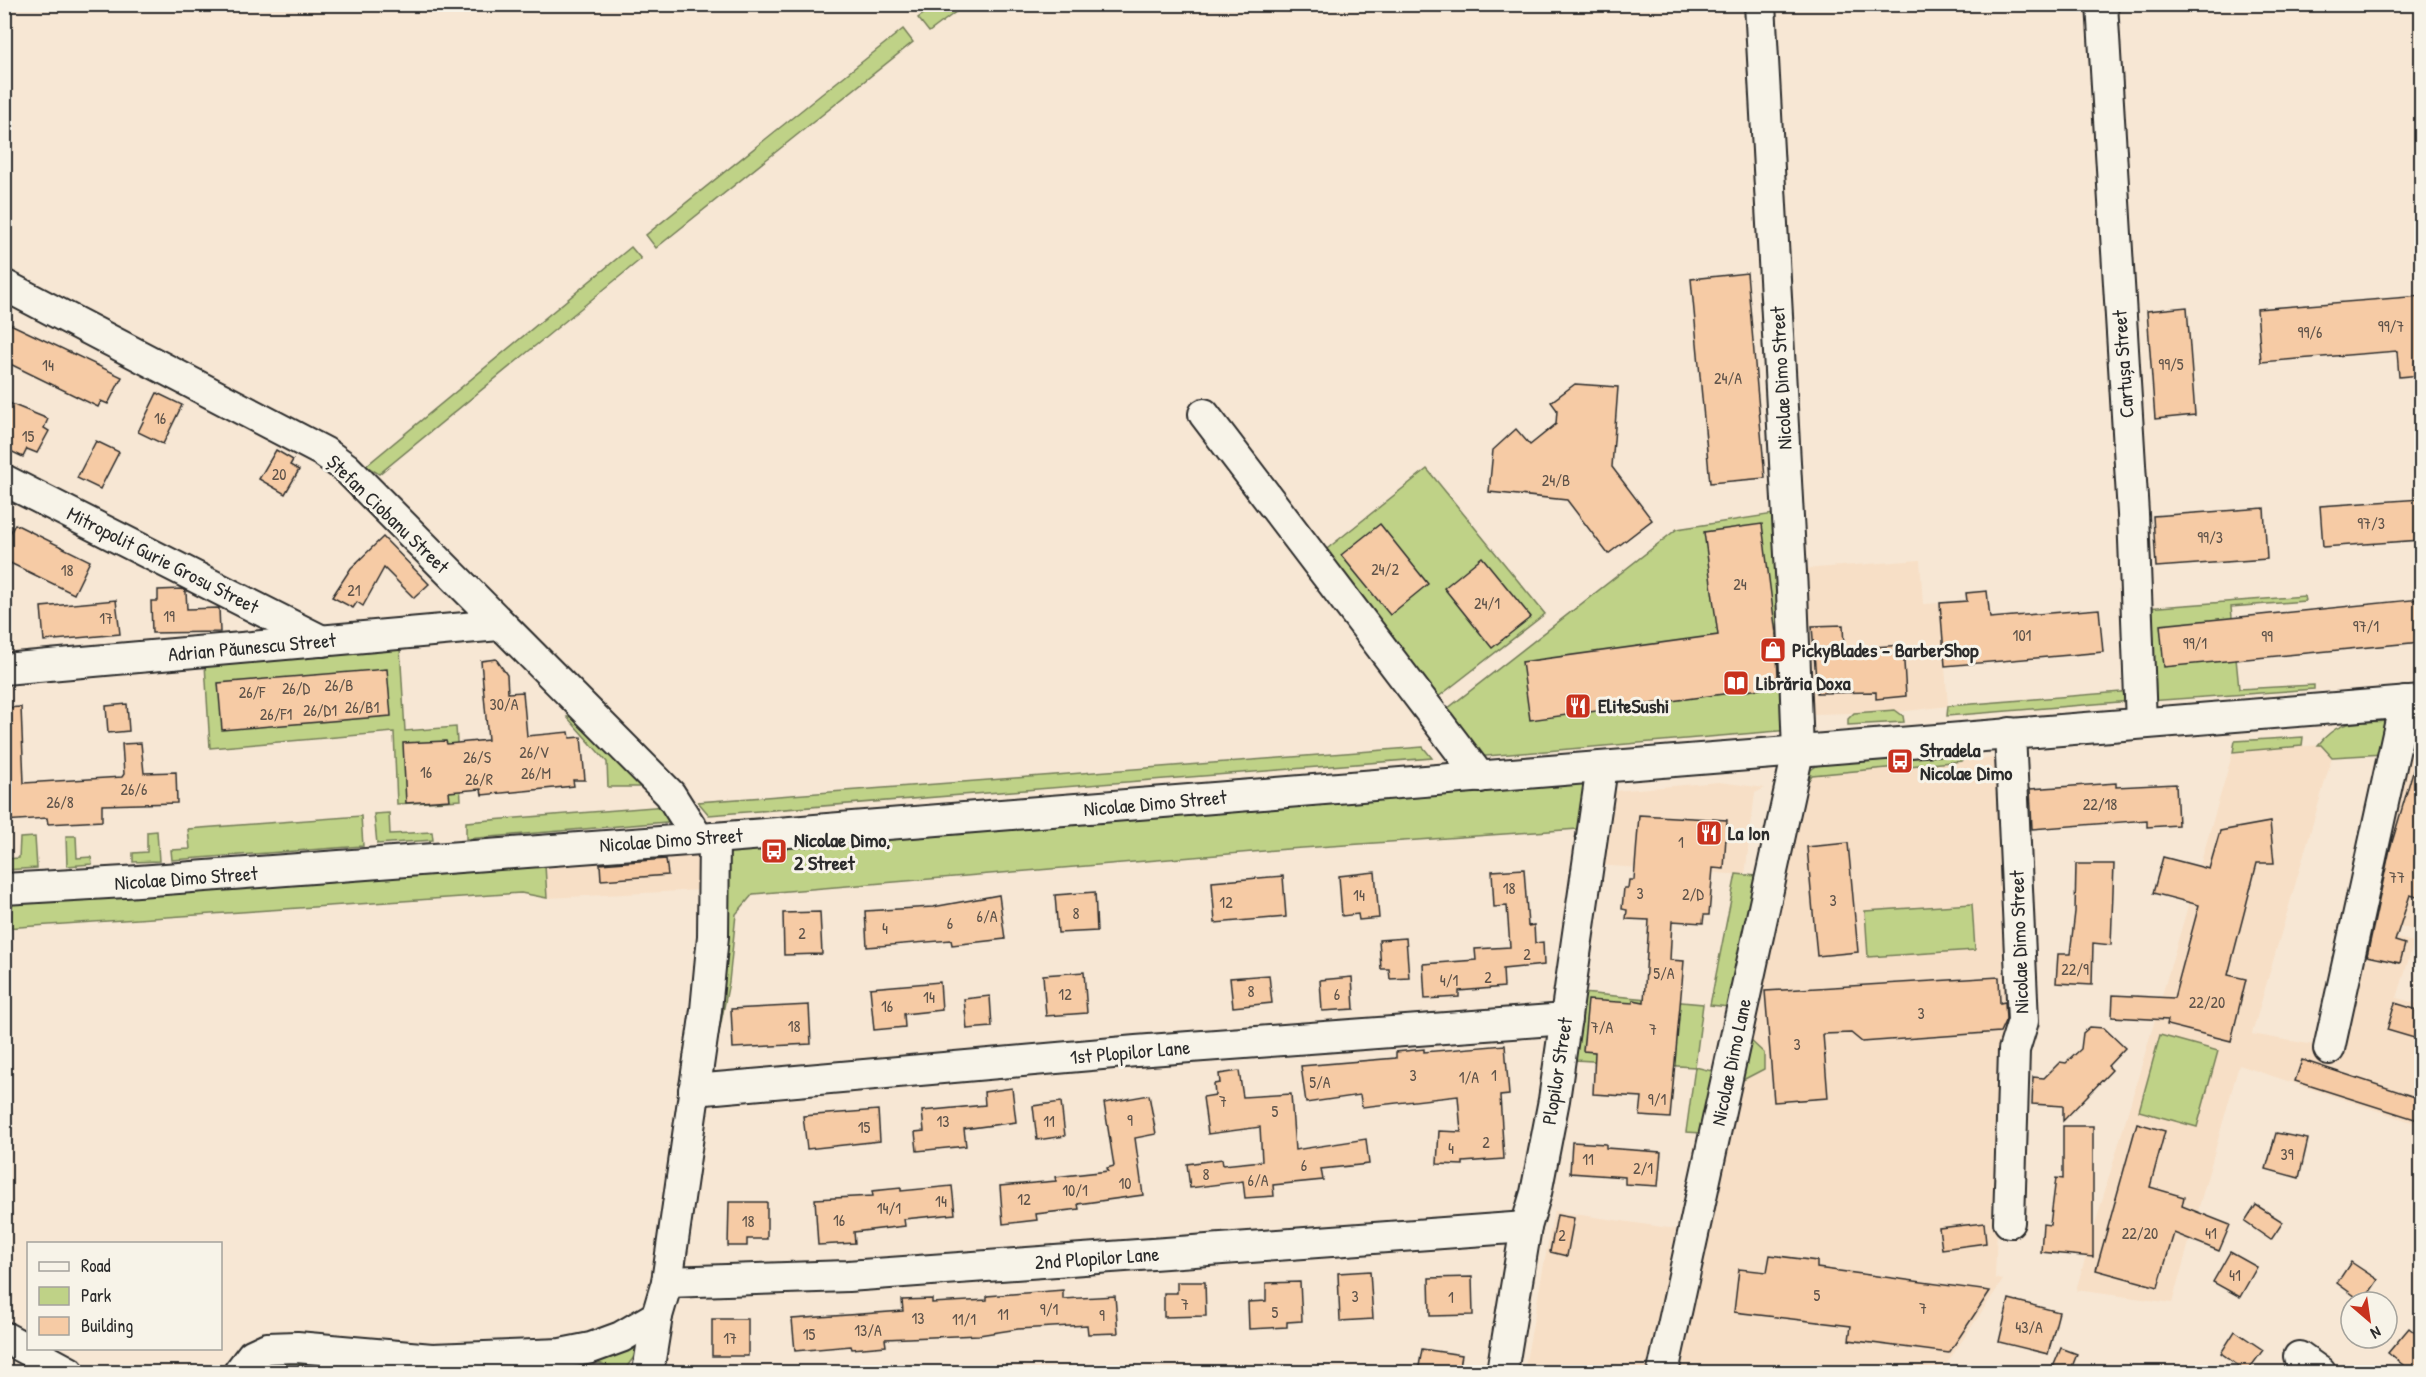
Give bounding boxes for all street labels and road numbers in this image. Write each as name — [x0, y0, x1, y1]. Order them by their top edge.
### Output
street label: Nicolae Dimo Street — [1763, 305, 1798, 450]
street label: Cartușa Street — [2105, 308, 2140, 419]
street label: Ștefan Ciobanu Street — [321, 448, 456, 580]
street label: Mitropolit Gurie Grosu Street — [63, 500, 265, 620]
street label: Adrian Păunescu Street — [167, 626, 338, 667]
street label: Nicolae Dimo Street — [1082, 783, 1229, 822]
street label: Nicolae Dimo Street — [598, 821, 745, 858]
street label: Nicolae Dimo Street — [113, 859, 260, 896]
street label: Nicolae Dimo Street — [2002, 869, 2034, 1014]
street label: Nicolae Dimo Lane — [1704, 996, 1757, 1128]
street label: Plopilor Street — [1535, 1014, 1578, 1127]
street label: 1st Plopilor Lane — [1069, 1033, 1191, 1070]
street label: 2nd Plopilor Lane — [1034, 1240, 1160, 1275]

